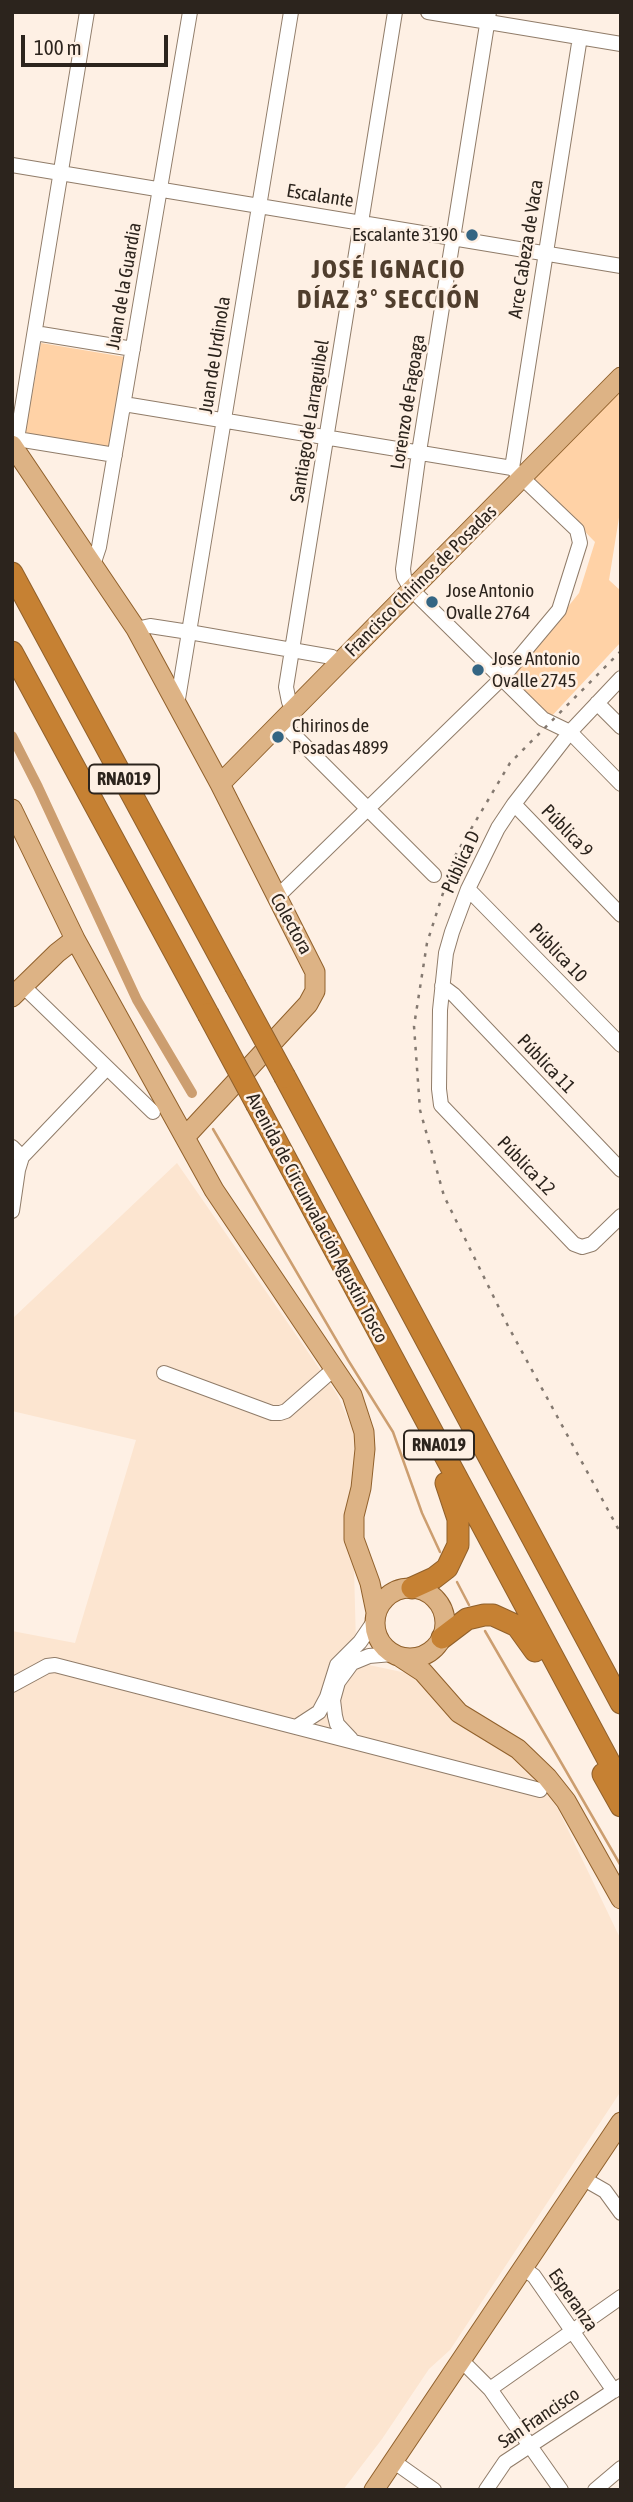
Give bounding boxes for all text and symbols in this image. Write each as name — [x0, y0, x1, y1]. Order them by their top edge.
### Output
scale bar — [24, 21, 172, 65]
text: 100 m — [34, 35, 82, 59]
street label: Arce Cabeza de Vaca — [504, 178, 548, 320]
street label: Escalante — [285, 179, 355, 213]
street label: Juan de la Guardia — [102, 221, 146, 351]
place label: Escalante 3190 — [352, 224, 458, 246]
marker: Escalante 3190 — [464, 227, 480, 243]
district label: JOSÉ IGNACIO DÍAZ 3° SECCIÓN — [299, 254, 479, 316]
street label: Juan de Urdinola — [194, 295, 236, 415]
street label: Lorenzo de Fagoaga — [386, 333, 430, 471]
street label: Santiago de Larraguibel — [286, 338, 334, 504]
street label: Francisco Chirinos de Posadas — [340, 500, 502, 662]
place label: Jose Antonio Ovalle 2764 — [446, 580, 534, 624]
marker: Jose Antonio Ovalle 2764 — [424, 594, 440, 610]
place label: Jose Antonio Ovalle 2745 — [492, 648, 580, 692]
marker: Jose Antonio Ovalle 2745 — [470, 662, 486, 678]
place label: Chirinos de Posadas 4899 — [292, 715, 388, 759]
marker: Chirinos de Posadas 4899 — [270, 729, 286, 745]
road number: RNA019 — [89, 764, 159, 794]
street label: Pública 9 — [536, 800, 598, 862]
street label: Pública D — [437, 827, 485, 897]
street label: Colectora — [265, 890, 317, 958]
street label: Pública 10 — [524, 919, 592, 987]
street label: Pública 11 — [512, 1030, 580, 1098]
street label: Avenida de Circunvalación Agustín Tosco — [241, 1089, 393, 1347]
street label: Pública 12 — [492, 1132, 560, 1200]
road number: RNA019 — [404, 1430, 474, 1460]
street label: Esperanza — [543, 2264, 603, 2336]
street label: San Francisco — [494, 2382, 584, 2454]

